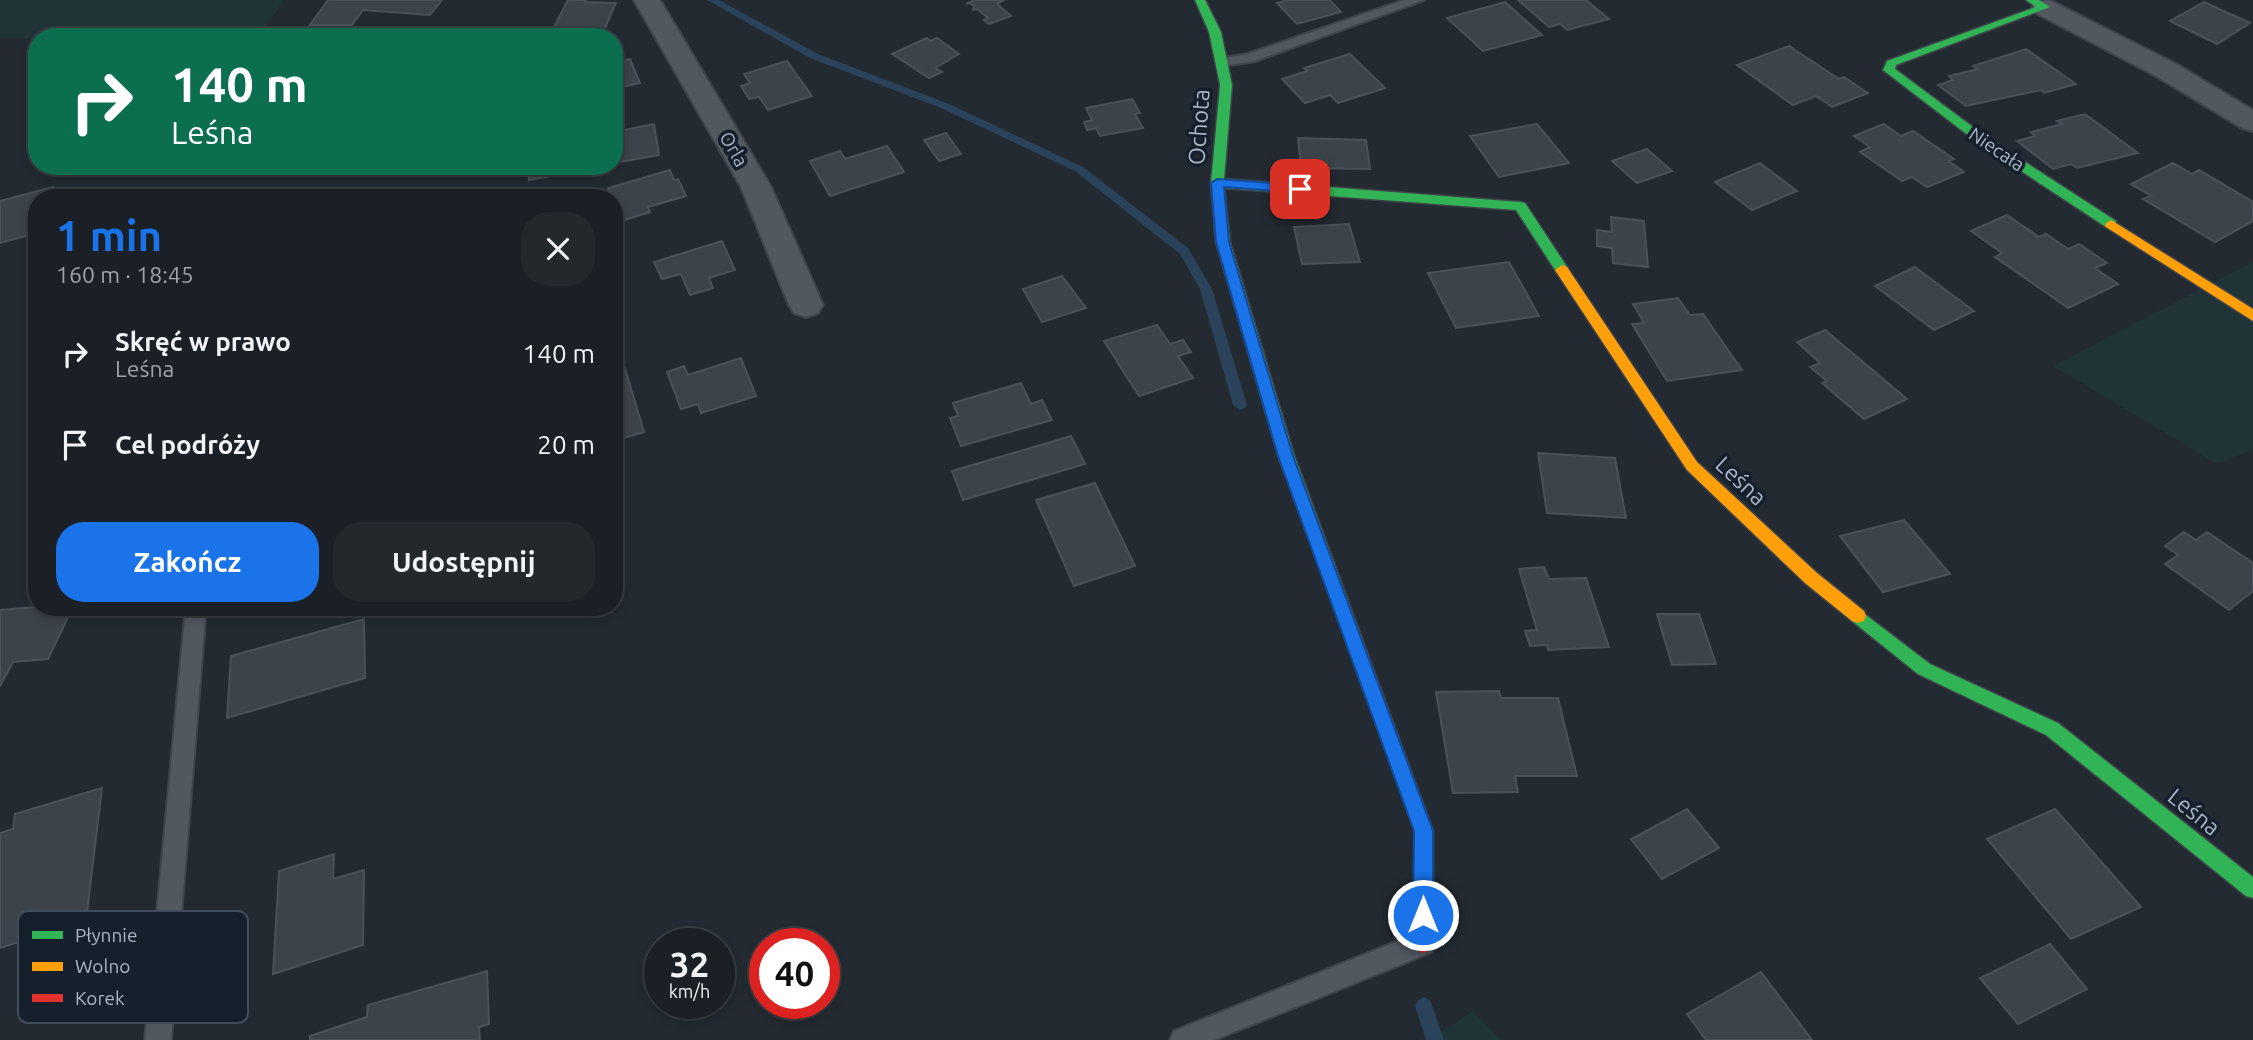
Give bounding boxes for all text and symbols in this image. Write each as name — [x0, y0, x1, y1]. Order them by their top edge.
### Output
icon: right — [56, 56, 147, 147]
text: 140 m — [171, 56, 308, 111]
street label: Ochota — [1183, 88, 1214, 166]
text: Leśna — [171, 114, 254, 150]
street label: Niecała — [1965, 123, 2029, 175]
street label: Orla — [715, 128, 753, 170]
pin — [1270, 159, 1330, 219]
icon: arrive — [1281, 170, 1319, 208]
text: 1 min — [56, 212, 162, 259]
button: close — [521, 212, 595, 286]
text: 160 m · 18:45 — [56, 262, 194, 287]
text: Skręć w prawo — [115, 327, 291, 356]
icon: right — [56, 335, 94, 373]
text: 140 m — [523, 339, 595, 368]
text: Leśna — [115, 356, 174, 381]
icon: arrive — [56, 426, 94, 464]
text: Cel podróży — [115, 430, 260, 459]
text: 20 m — [537, 430, 595, 459]
street label: Leśna — [1711, 451, 1772, 510]
button: Zakończ — [56, 522, 319, 602]
button: Udostępnij — [333, 522, 595, 602]
street label: Leśna — [2163, 783, 2225, 840]
position arrow — [1386, 878, 1460, 952]
legend — [18, 911, 248, 1023]
text: Płynnie — [75, 924, 137, 946]
speed limit sign: 40 — [749, 928, 840, 1019]
text: 32 — [670, 944, 709, 984]
text: Wolno — [75, 955, 130, 977]
text: km/h — [669, 981, 710, 1001]
text: Korek — [75, 987, 125, 1009]

